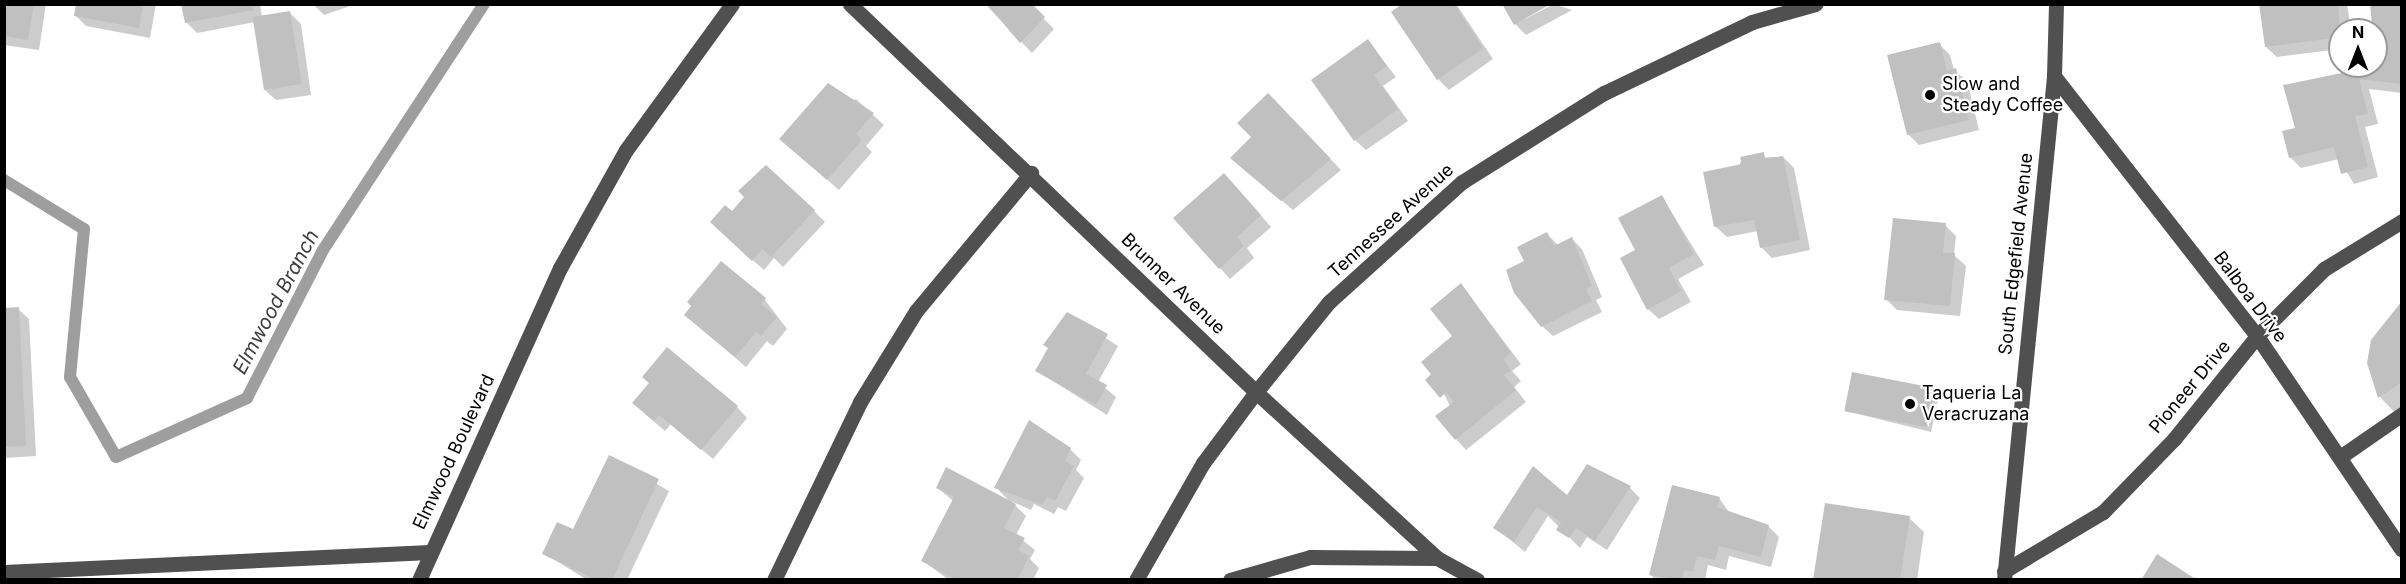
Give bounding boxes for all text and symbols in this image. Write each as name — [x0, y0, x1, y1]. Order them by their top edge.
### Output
north arrow — [2328, 18, 2388, 78]
text: N — [2352, 22, 2364, 42]
place label: Slow and Steady Coffee — [1942, 74, 2063, 116]
marker: Slow and Steady Coffee — [1923, 88, 1937, 102]
street label: South Edgefield Avenue — [1995, 152, 2037, 356]
street label: Tennessee Avenue — [1324, 159, 1458, 283]
water label: Elmwood Branch — [228, 226, 324, 378]
street label: Brunner Avenue — [1117, 229, 1229, 339]
street label: Balboa Drive — [2209, 247, 2291, 347]
street label: Pioneer Drive — [2145, 336, 2235, 438]
street label: Elmwood Boulevard — [409, 371, 499, 533]
place label: Taqueria La Veracruzana — [1922, 383, 2029, 426]
marker: Taqueria La Veracruzana — [1903, 397, 1917, 411]

